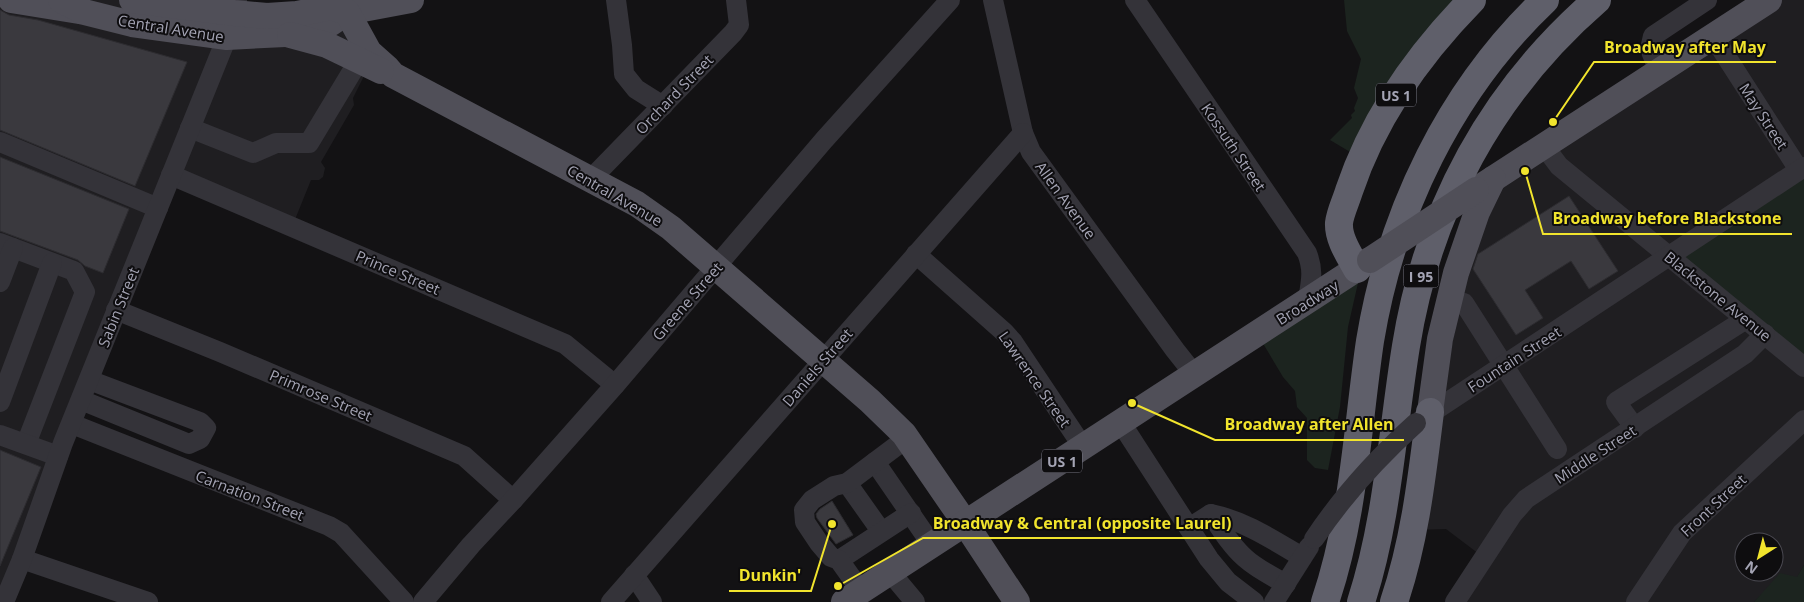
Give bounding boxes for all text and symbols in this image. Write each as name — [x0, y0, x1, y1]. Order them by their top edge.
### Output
street label: Central Avenue — [117, 10, 225, 46]
callout: Broadway after May — [1594, 31, 1776, 62]
text: Broadway after May — [1604, 36, 1767, 58]
street label: Orchard Street — [631, 50, 717, 138]
street label: May Street — [1735, 79, 1793, 153]
road number: US 1 — [1376, 84, 1416, 106]
street label: Kossuth Street — [1197, 99, 1271, 195]
street label: Allen Avenue — [1031, 157, 1101, 243]
street label: Central Avenue — [564, 160, 666, 230]
callout: Broadway before Blackstone — [1543, 203, 1792, 234]
text: Broadway before Blackstone — [1552, 207, 1782, 229]
street label: Prince Street — [353, 245, 443, 299]
street label: Blackstone Avenue — [1660, 247, 1776, 345]
street label: Greene Street — [648, 258, 726, 344]
street label: Sabin Street — [93, 264, 143, 350]
road number: I 95 — [1404, 264, 1438, 288]
street label: Broadway — [1272, 275, 1342, 329]
street label: Fountain Street — [1463, 321, 1565, 397]
street label: Daniels Street — [778, 324, 856, 410]
street label: Lawrence Street — [994, 327, 1076, 431]
street label: Primrose Street — [267, 364, 375, 426]
callout: Broadway after Allen — [1215, 409, 1404, 440]
text: Broadway after Allen — [1225, 413, 1393, 435]
street label: Middle Street — [1550, 420, 1640, 488]
road number: US 1 — [1042, 450, 1082, 472]
street label: Carnation Street — [193, 465, 307, 525]
street label: Front Street — [1676, 469, 1750, 541]
callout: Broadway & Central (opposite Laurel) — [923, 507, 1241, 538]
text: Broadway & Central (opposite Laurel) — [933, 512, 1231, 534]
north arrow — [1734, 532, 1784, 582]
text: N — [1741, 557, 1761, 579]
callout: Dunkin' — [729, 560, 811, 591]
text: Dunkin' — [739, 564, 801, 586]

